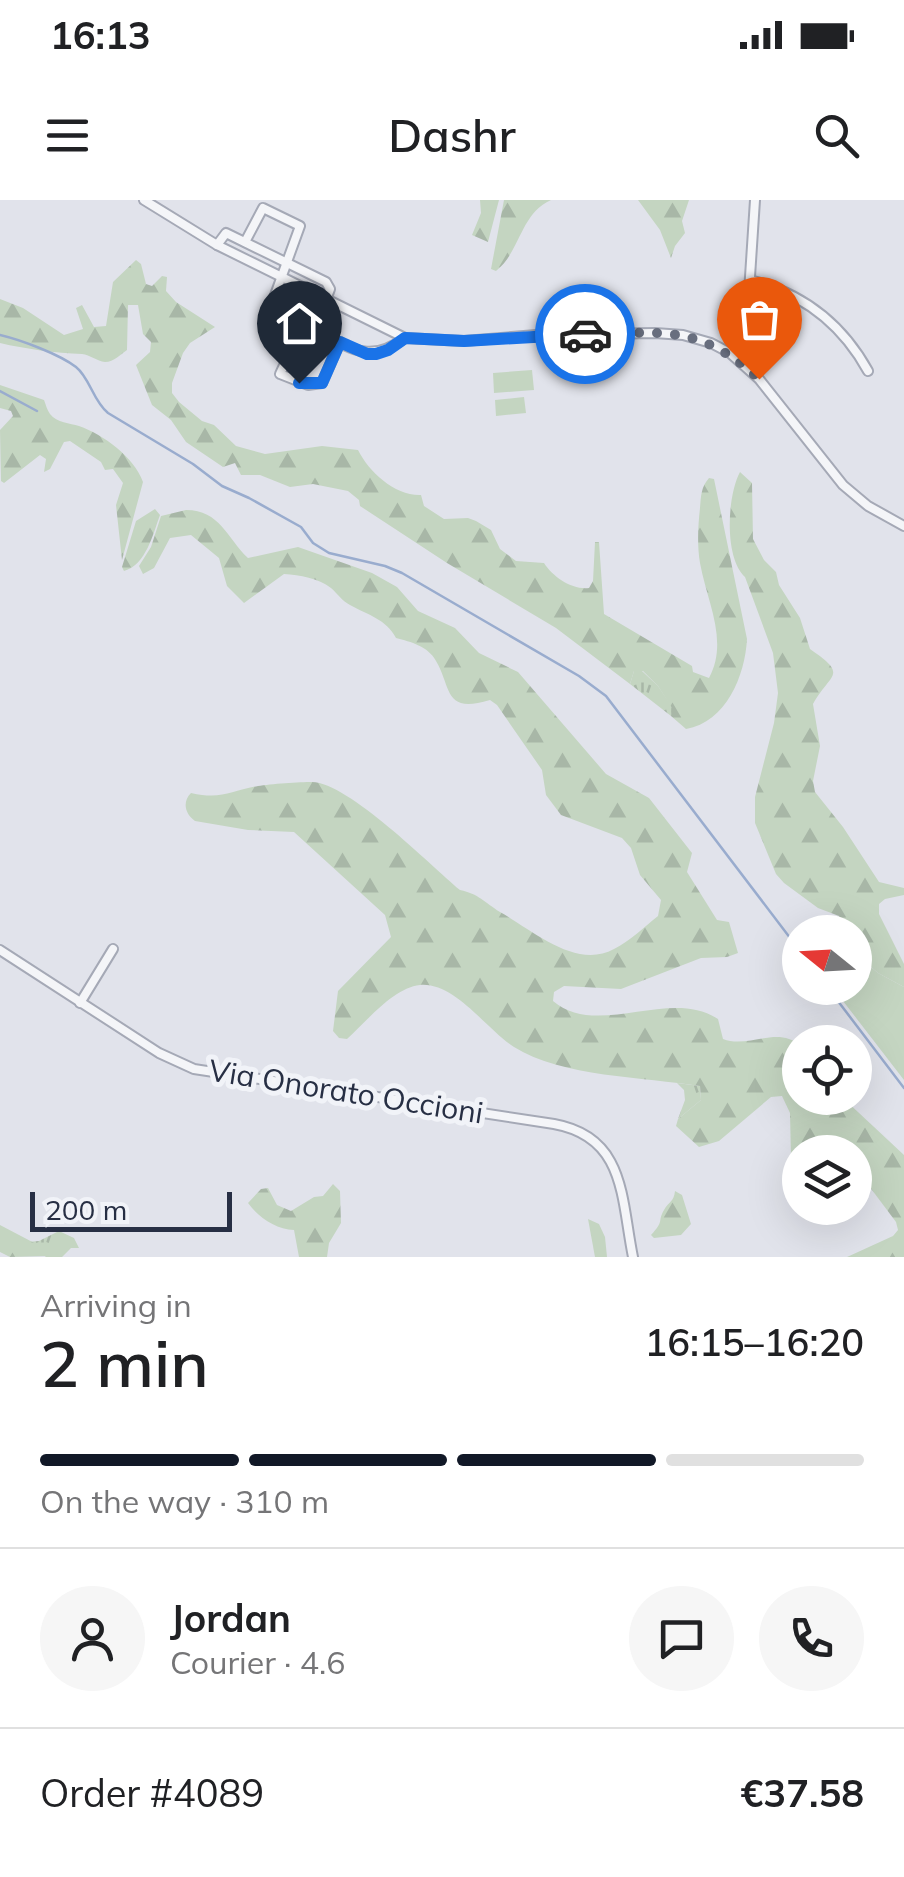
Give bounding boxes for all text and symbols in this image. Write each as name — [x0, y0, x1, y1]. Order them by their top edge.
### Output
text: 16:13 — [50, 11, 151, 59]
text: Dashr — [388, 107, 516, 163]
icon: menu — [40, 108, 95, 163]
icon: search — [809, 108, 864, 163]
pin — [717, 277, 802, 380]
pin — [257, 281, 342, 384]
courier — [535, 284, 635, 384]
icon: bag — [732, 292, 787, 347]
icon: home — [272, 296, 327, 351]
icon: car — [558, 307, 613, 362]
north arrow — [782, 915, 872, 1005]
map controls — [782, 915, 872, 1225]
button: locate — [782, 1025, 872, 1115]
street label: Via Onorato Occioni — [206, 1051, 486, 1131]
button: layers — [782, 1135, 872, 1225]
scale bar — [30, 1187, 232, 1232]
text: 200 m — [45, 1192, 127, 1227]
text: Arriving in — [40, 1285, 192, 1325]
text: 16:15–16:20 — [644, 1318, 864, 1366]
text: 2 min — [40, 1322, 209, 1403]
text: On the way · 310 m — [40, 1481, 329, 1521]
button: person — [40, 1586, 145, 1691]
button: chat — [629, 1586, 734, 1691]
button: phone — [759, 1586, 864, 1691]
text: Jordan — [170, 1594, 291, 1642]
text: Courier · 4.6 — [170, 1642, 346, 1682]
text: Order #4089 — [40, 1769, 264, 1817]
text: €37.58 — [741, 1769, 864, 1817]

